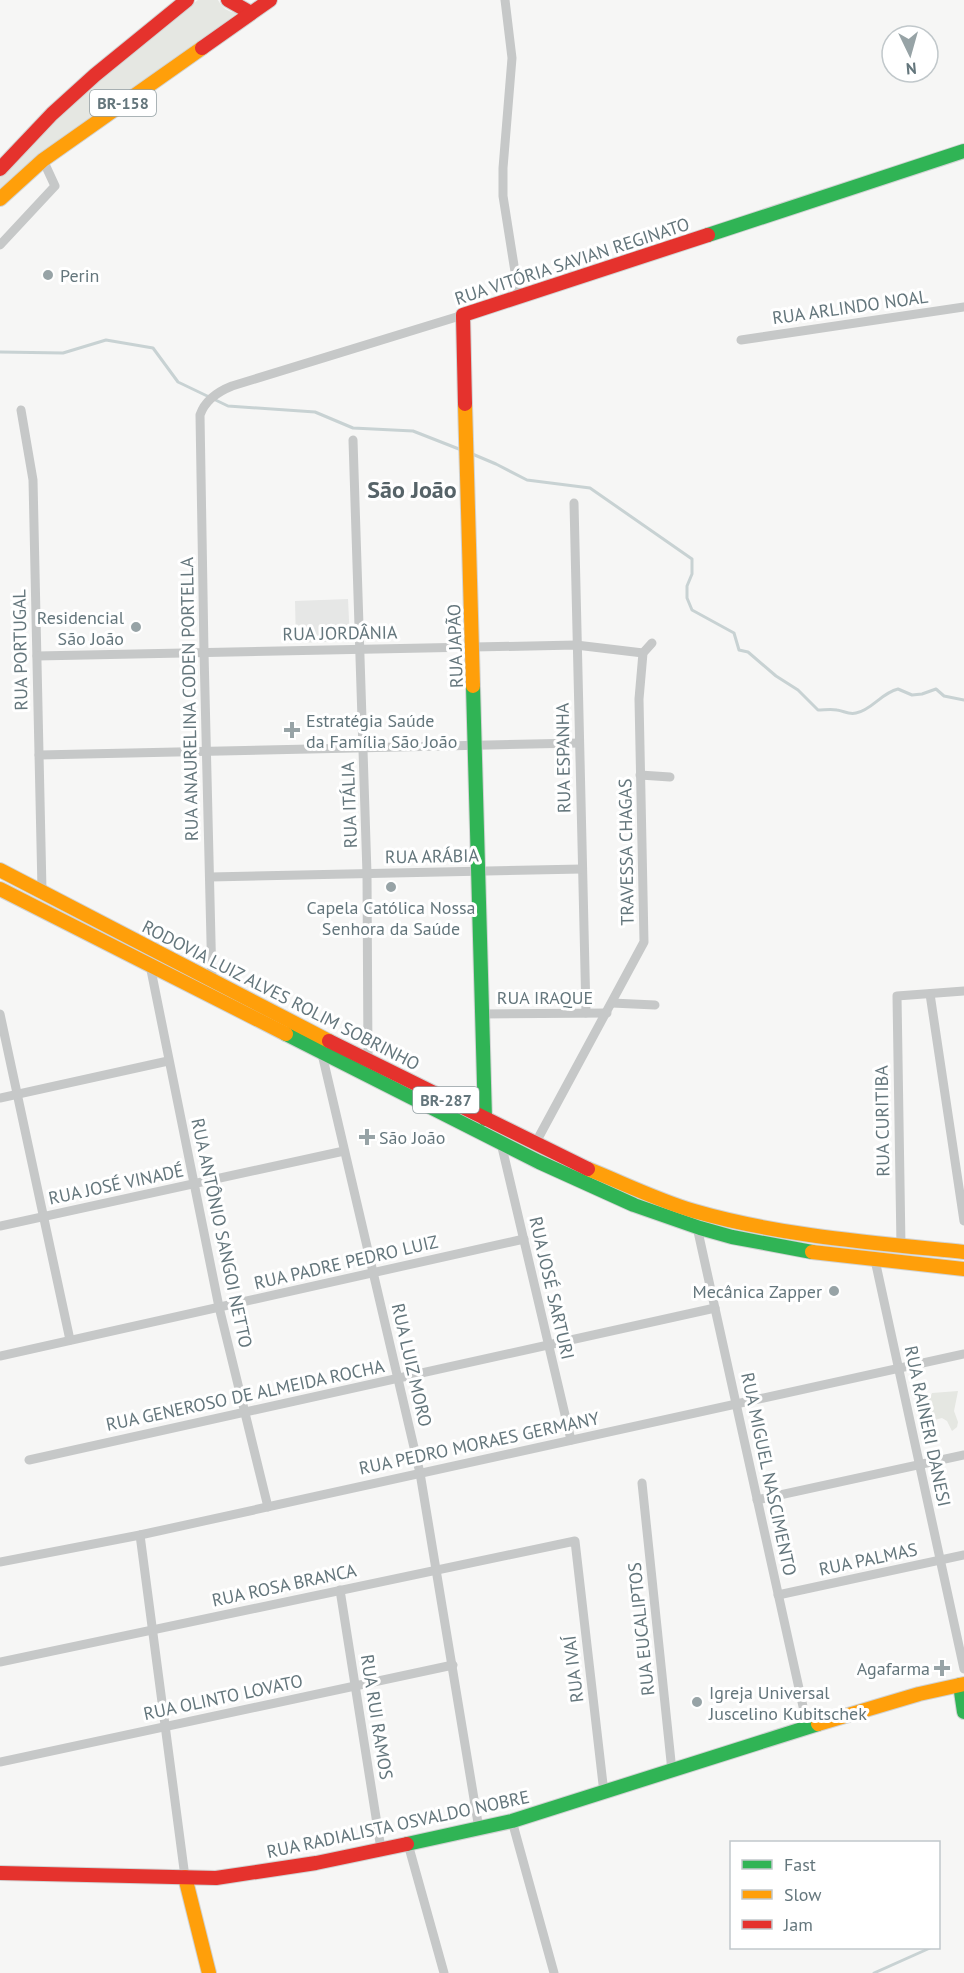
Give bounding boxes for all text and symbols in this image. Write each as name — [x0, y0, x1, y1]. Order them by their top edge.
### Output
north arrow — [880, 24, 940, 84]
text: N — [905, 59, 917, 79]
road number: BR-158 — [90, 90, 156, 116]
street label: RUA VITÓRIA SAVIAN REGINATO — [452, 212, 692, 310]
place label: Perin — [60, 264, 99, 287]
marker: Perin — [41, 268, 55, 282]
street label: RUA ARLINDO NOAL — [771, 285, 929, 329]
district label: São João — [367, 474, 457, 505]
street label: RUA ANAURELINA CODEN PORTELLA — [175, 556, 203, 841]
street label: RUA PORTUGAL — [7, 589, 33, 711]
street label: RUA JAPÃO — [442, 604, 468, 688]
place label: Residencial São João — [37, 606, 125, 650]
marker: Residencial São João — [129, 620, 143, 634]
street label: RUA JORDÂNIA — [282, 620, 398, 646]
street label: RUA ESPANHA — [551, 702, 575, 813]
place label: Estratégia Saúde da Família São João — [306, 709, 457, 753]
marker: Estratégia Saúde da Família São João — [283, 721, 301, 739]
street label: RUA ITÁLIA — [336, 761, 362, 849]
street label: TRAVESSA CHAGAS — [613, 778, 639, 926]
street label: RUA ARÁBIA — [385, 844, 480, 868]
marker: Capela Católica Nossa Senhora da Saúde — [384, 880, 398, 894]
place label: Capela Católica Nossa Senhora da Saúde — [306, 896, 476, 940]
street label: RODOVIA LUIZ ALVES ROLIM SOBRINHO — [138, 915, 424, 1075]
street label: RUA IRAQUE — [497, 986, 593, 1009]
street label: RUA CURITIBA — [870, 1065, 894, 1177]
road number: BR-287 — [413, 1087, 479, 1113]
street label: RUA ANTÔNIO SANGOI NETTO — [186, 1116, 258, 1350]
place label: São João — [379, 1126, 445, 1149]
marker: São João — [360, 1130, 374, 1144]
street label: RUA JOSÉ VINADÉ — [46, 1158, 186, 1210]
street label: RUA JOSÉ SARTURI — [524, 1214, 580, 1362]
street label: RUA PADRE PEDRO LUIZ — [252, 1230, 440, 1294]
place label: Mecânica Zapper — [693, 1280, 822, 1303]
marker: Mecânica Zapper — [827, 1284, 841, 1298]
street label: RUA LUIZ MORO — [387, 1301, 437, 1429]
street label: RUA RAINERI DANESI — [900, 1343, 956, 1509]
street label: RUA GENEROSO DE ALMEIDA ROCHA — [104, 1354, 387, 1436]
street label: RUA MIGUEL NASCIMENTO — [736, 1370, 802, 1578]
street label: RUA PEDRO MORAES GERMANY — [357, 1406, 601, 1480]
street label: RUA PALMAS — [817, 1537, 919, 1581]
street label: RUA ROSA BRANCA — [210, 1558, 359, 1612]
street label: RUA EUCALIPTOS — [623, 1561, 659, 1697]
street label: RUA IVAÍ — [557, 1633, 589, 1704]
street label: RUA RUI RAMOS — [356, 1653, 398, 1781]
place label: Agafarma — [857, 1657, 930, 1680]
marker: Agafarma — [935, 1661, 949, 1675]
street label: RUA OLINTO LOVATO — [141, 1669, 305, 1725]
place label: Igreja Universal Juscelino Kubitschek — [708, 1681, 867, 1725]
marker: Igreja Universal Juscelino Kubitschek — [690, 1695, 704, 1709]
street label: RUA RADIALISTA OSVALDO NOBRE — [264, 1785, 532, 1863]
legend — [730, 1841, 940, 1949]
text: Fast — [784, 1853, 816, 1876]
text: Slow — [784, 1883, 822, 1906]
text: Jam — [783, 1913, 813, 1936]

